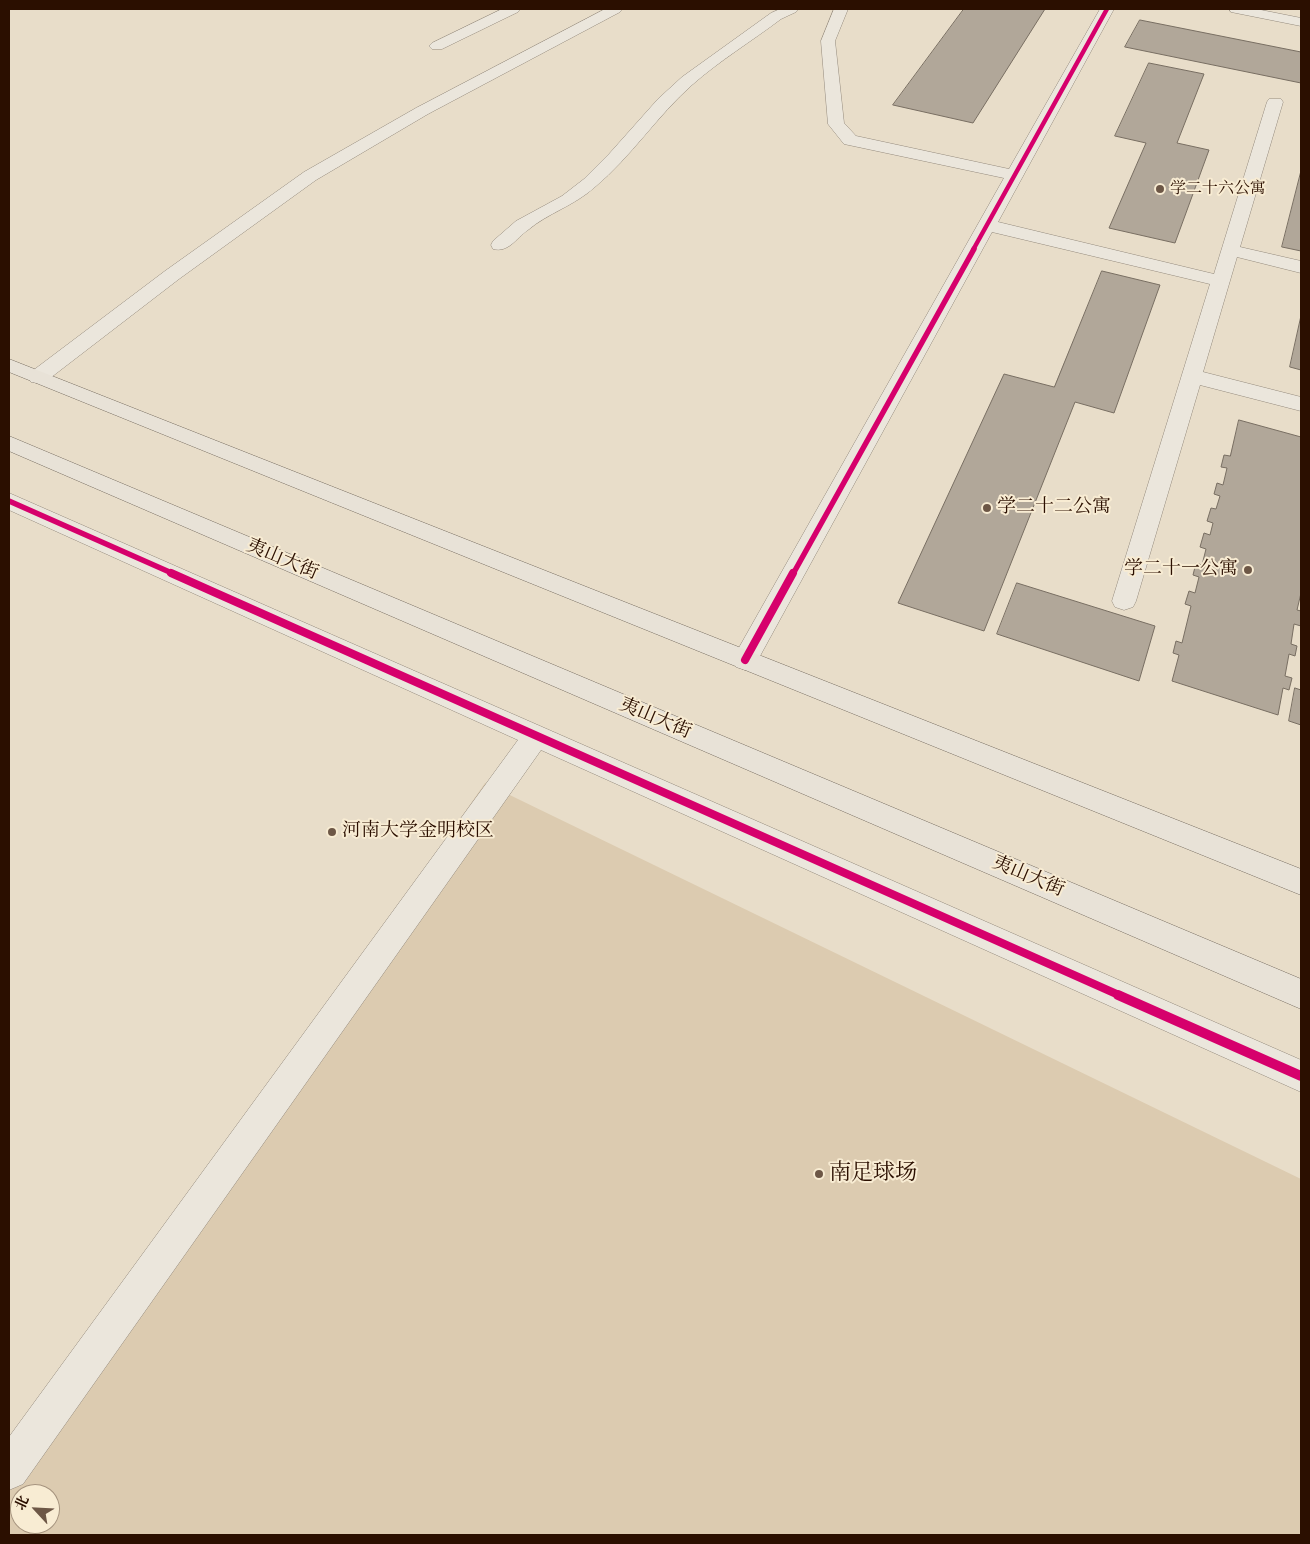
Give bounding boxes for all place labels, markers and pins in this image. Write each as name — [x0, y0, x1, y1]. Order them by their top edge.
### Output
place label: 学二十六公寓 — [1170, 179, 1266, 199]
marker: 学二十六公寓 — [1154, 183, 1166, 195]
place label: 学二十二公寓 — [997, 497, 1111, 519]
marker: 学二十二公寓 — [981, 502, 993, 514]
place label: 学二十一公寓 — [1124, 559, 1238, 581]
marker: 学二十一公寓 — [1242, 564, 1254, 576]
place label: 河南大学金明校区 — [342, 821, 494, 843]
marker: 河南大学金明校区 — [326, 826, 338, 838]
place label: 南足球场 — [829, 1161, 917, 1187]
marker: 南足球场 — [813, 1168, 825, 1180]

